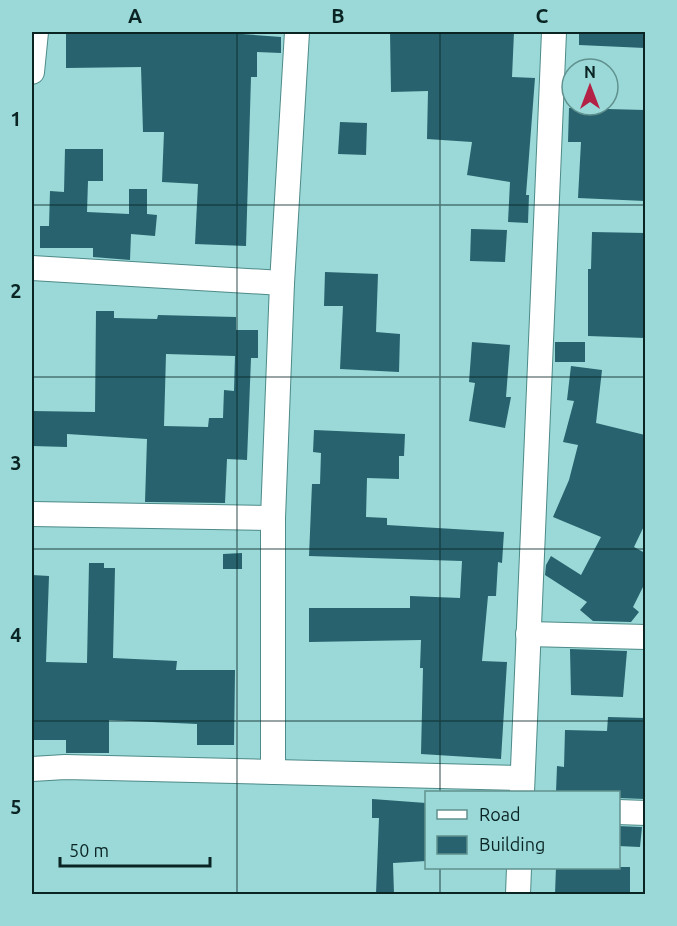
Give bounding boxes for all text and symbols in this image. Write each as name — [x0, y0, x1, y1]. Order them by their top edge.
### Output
text: A — [128, 4, 142, 27]
text: B — [331, 4, 345, 27]
text: C — [536, 4, 549, 27]
north arrow — [560, 57, 620, 117]
text: N — [584, 63, 596, 81]
text: 1 — [10, 107, 22, 130]
text: 2 — [10, 279, 22, 302]
text: 3 — [10, 451, 22, 474]
text: 4 — [10, 623, 22, 646]
legend — [425, 791, 620, 869]
text: 5 — [10, 795, 22, 818]
text: Road — [479, 804, 521, 824]
scale bar — [60, 830, 210, 868]
text: Building — [479, 834, 545, 854]
text: 50 m — [69, 840, 109, 860]

